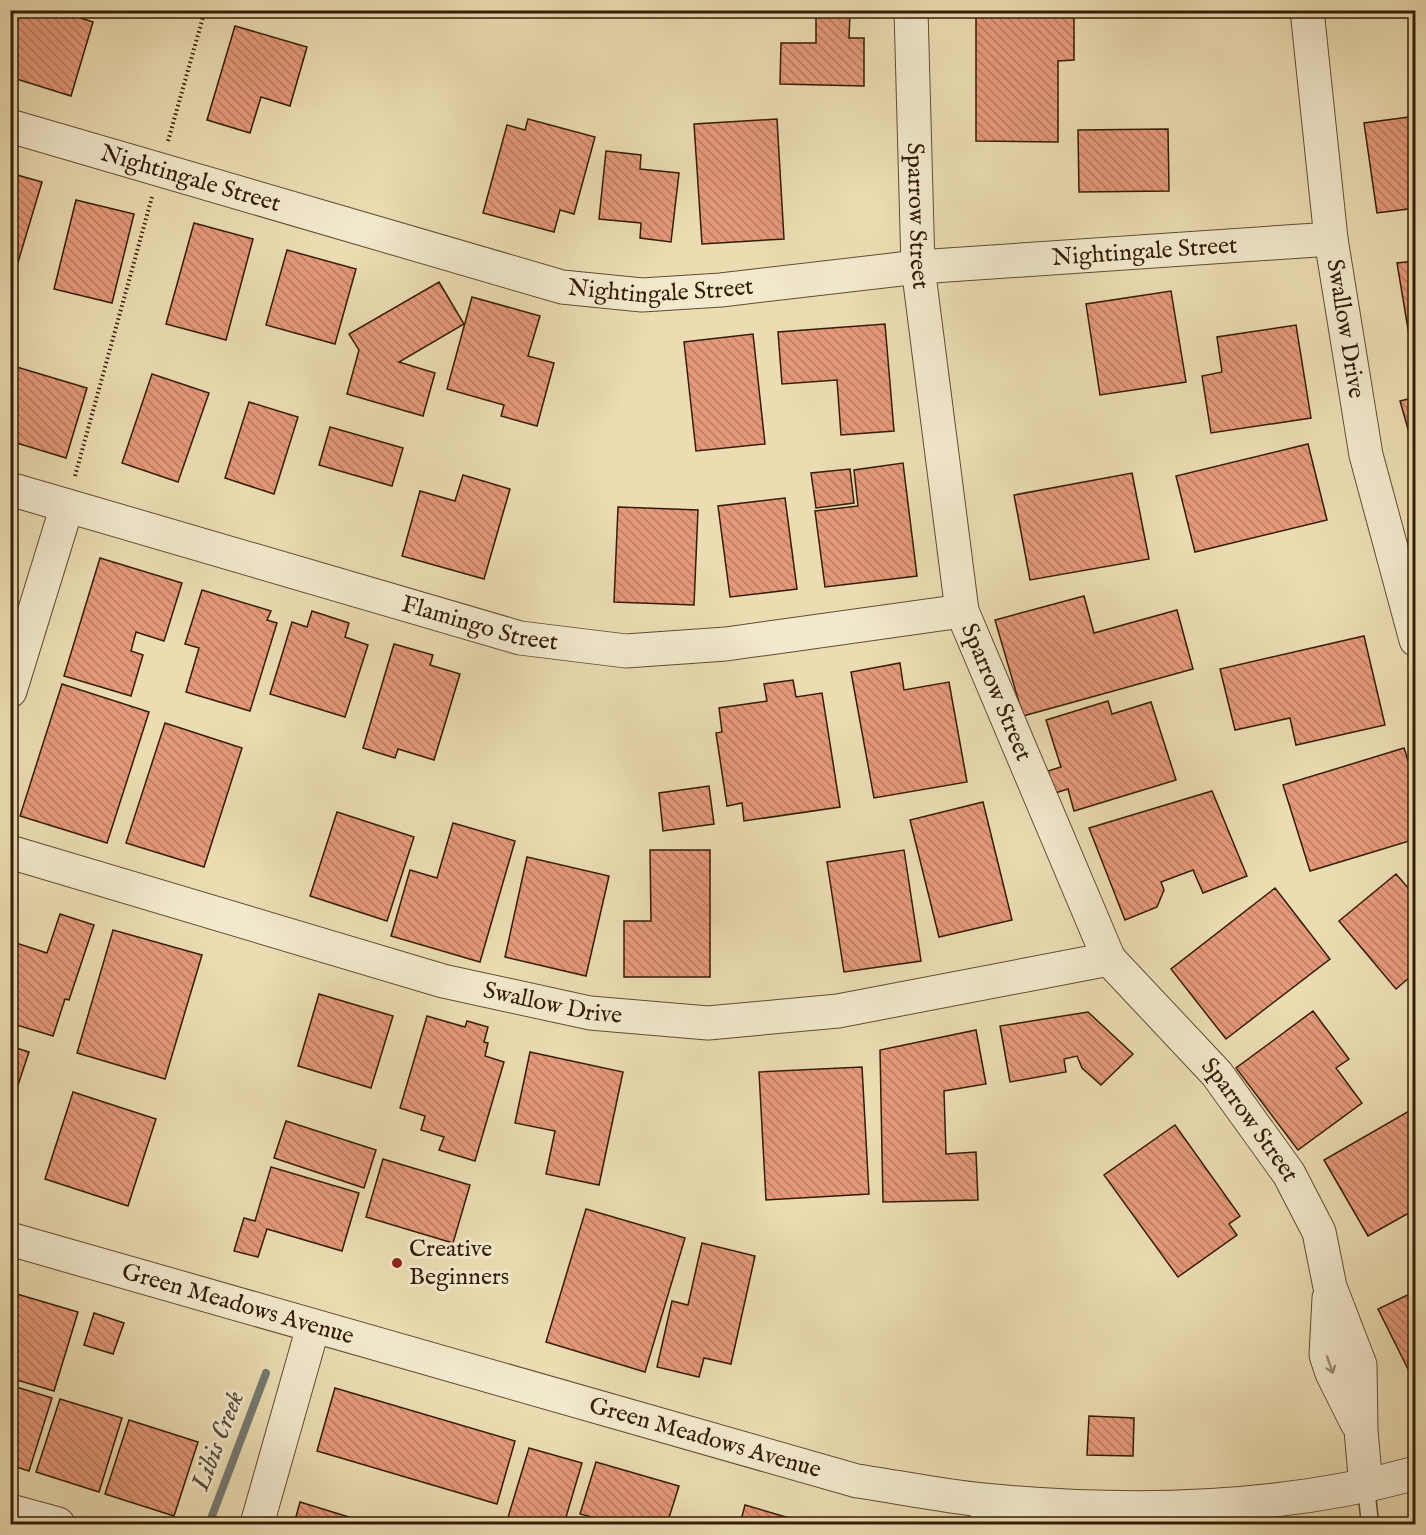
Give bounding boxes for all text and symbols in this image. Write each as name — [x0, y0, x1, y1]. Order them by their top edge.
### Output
street label: Nightingale Street — [97, 138, 284, 220]
street label: Sparrow Street — [899, 142, 936, 291]
street label: Nightingale Street — [1051, 230, 1238, 273]
street label: Swallow Drive — [1319, 257, 1372, 401]
street label: Nightingale Street — [566, 271, 755, 311]
street label: Flamingo Street — [398, 589, 560, 658]
street label: Sparrow Street — [953, 619, 1039, 766]
street label: Swallow Drive — [481, 975, 623, 1031]
street label: Sparrow Street — [1194, 1051, 1306, 1187]
place label: Creative Beginners — [409, 1234, 509, 1293]
street label: Green Meadows Avenue — [118, 1256, 358, 1352]
marker: Creative Beginners — [390, 1256, 404, 1270]
one-way arrow — [1325, 1355, 1336, 1374]
water label: Libis Creek — [184, 1386, 252, 1496]
street label: Green Meadows Avenue — [586, 1390, 825, 1485]

